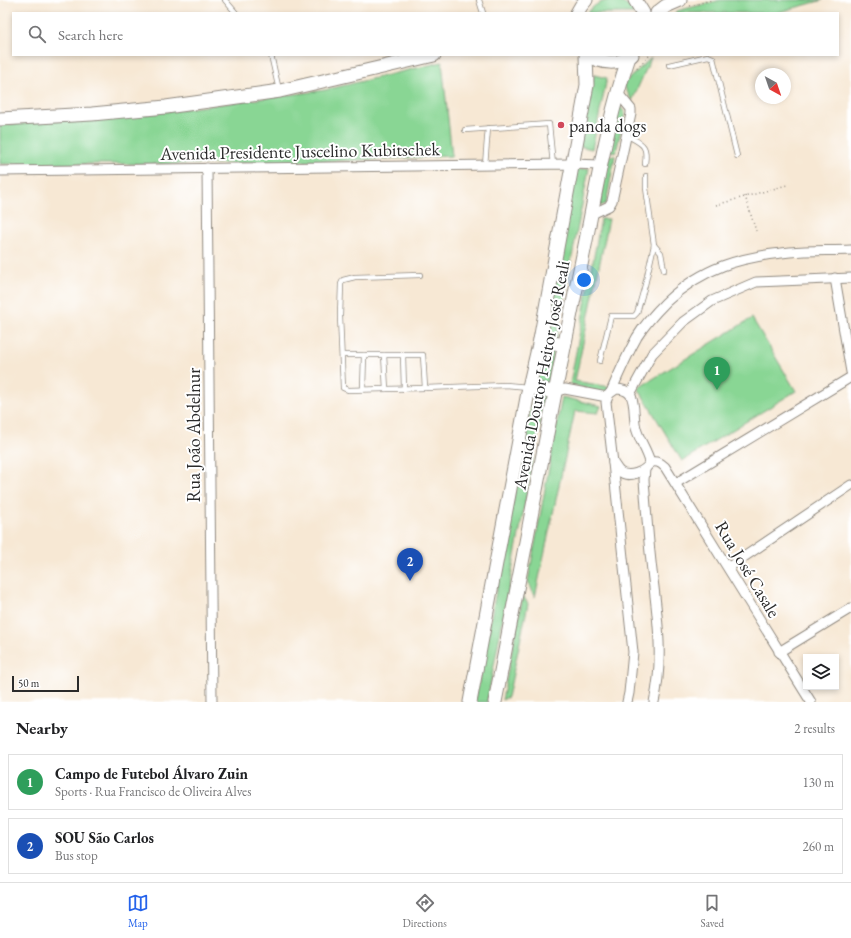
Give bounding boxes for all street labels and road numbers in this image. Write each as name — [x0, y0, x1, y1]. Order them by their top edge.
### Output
street label: Avenida Presidente Juscelino Kubitschek — [159, 137, 441, 165]
street label: Avenida Doutor Heitor José Reali — [507, 258, 575, 493]
street label: Rua João Abdelnur — [182, 368, 205, 502]
street label: Rua José Casale — [710, 516, 786, 622]

